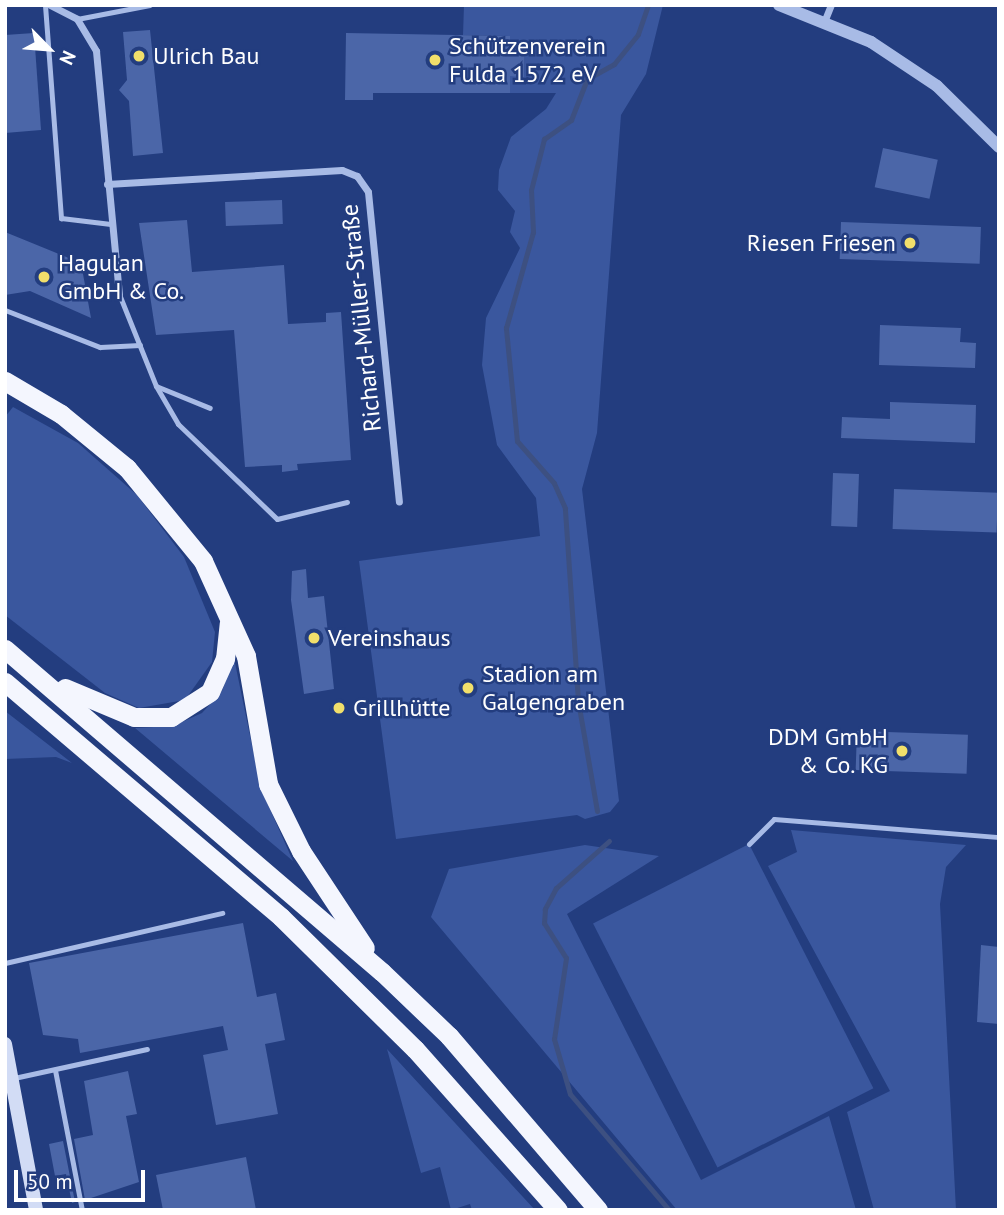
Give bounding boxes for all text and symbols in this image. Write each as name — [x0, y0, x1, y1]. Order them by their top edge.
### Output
north arrow — [14, 14, 84, 84]
place label: Schützenverein Fulda 1572 eV — [449, 32, 606, 88]
place label: Ulrich Bau — [153, 42, 259, 70]
text: N — [55, 47, 82, 69]
marker: Ulrich Bau — [131, 48, 147, 64]
marker: Schützenverein Fulda 1572 eV — [427, 52, 443, 68]
street label: Richard-Müller-Straße — [335, 203, 387, 433]
place label: Riesen Friesen — [747, 229, 896, 257]
marker: Riesen Friesen — [902, 235, 918, 251]
place label: Hagulan GmbH & Co. — [58, 249, 184, 305]
marker: Hagulan GmbH & Co. — [36, 269, 52, 285]
place label: Vereinshaus — [328, 624, 451, 652]
marker: Vereinshaus — [306, 630, 322, 646]
place label: Stadion am Galgengraben — [482, 660, 625, 716]
marker: Stadion am Galgengraben — [460, 680, 476, 696]
place label: Grillhütte — [353, 694, 451, 722]
marker: Grillhütte — [331, 700, 347, 716]
place label: DDM GmbH & Co. KG — [768, 723, 888, 779]
marker: DDM GmbH & Co. KG — [894, 743, 910, 759]
scale bar — [18, 1156, 149, 1200]
text: 50 m — [27, 1168, 73, 1195]

